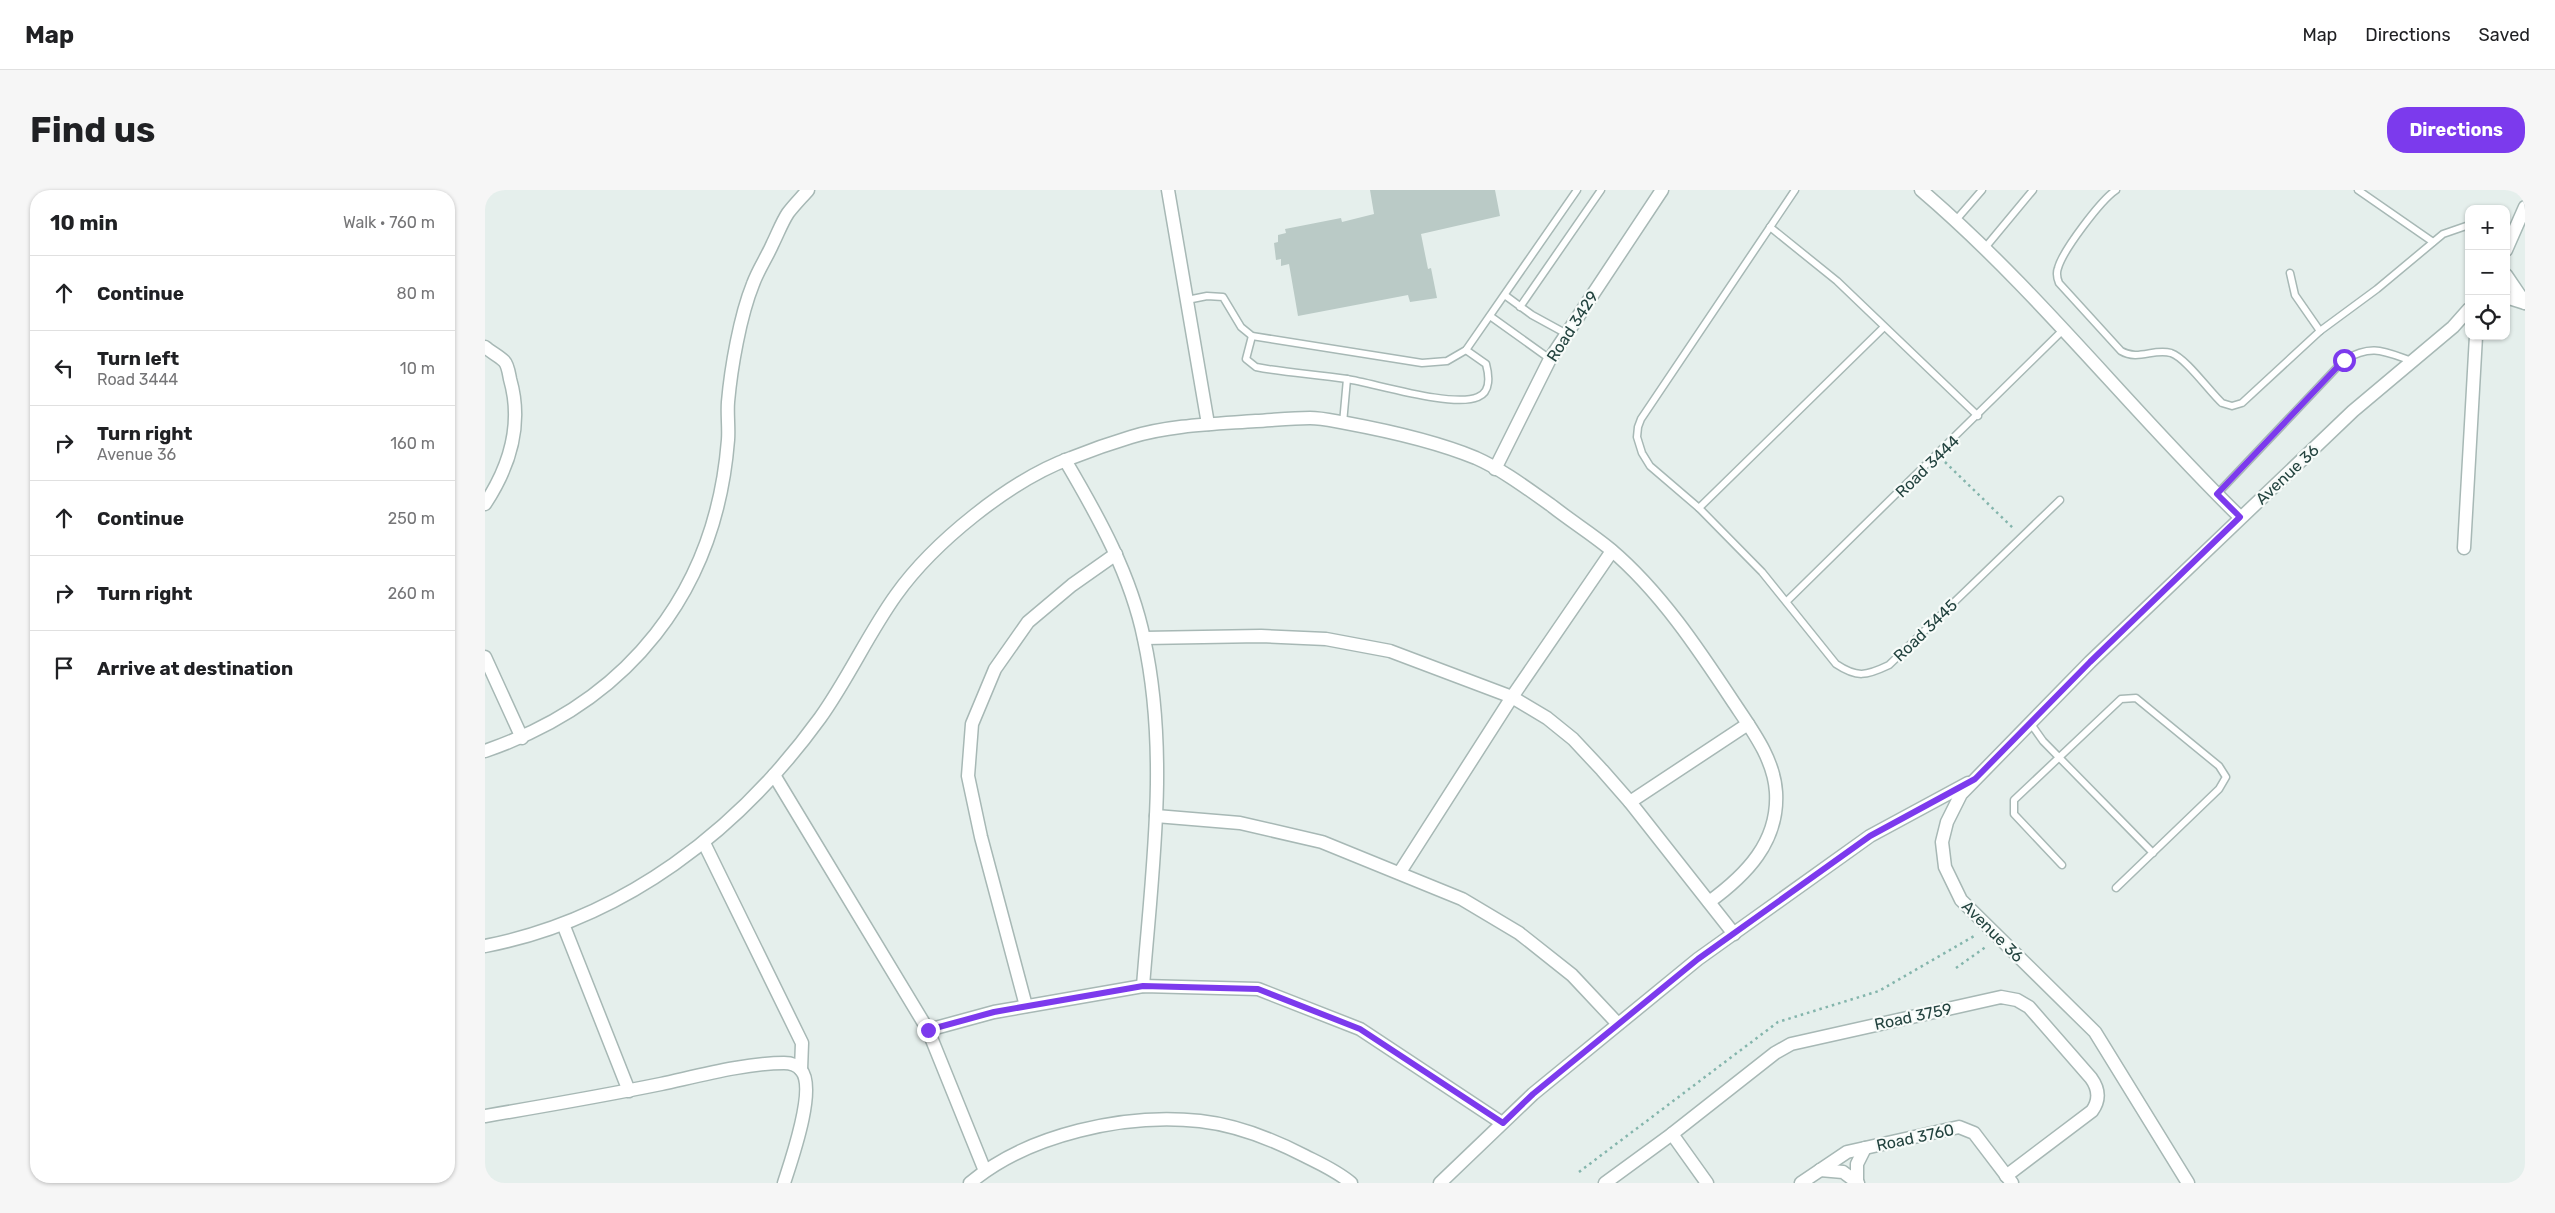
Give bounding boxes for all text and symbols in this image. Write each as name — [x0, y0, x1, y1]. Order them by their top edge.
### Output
text: Map — [25, 21, 74, 49]
text: Map — [2302, 24, 2337, 46]
text: Directions — [2365, 24, 2451, 46]
text: Saved — [2479, 24, 2530, 46]
button: Directions — [2387, 107, 2525, 153]
text: Find us — [30, 109, 155, 151]
map controls — [2465, 205, 2510, 340]
button: + — [2465, 205, 2510, 250]
text: 10 min — [50, 210, 118, 235]
text: Walk · 760 m — [343, 213, 435, 232]
button: − — [2465, 250, 2510, 295]
icon: ahead — [50, 279, 78, 307]
text: Continue — [97, 282, 184, 305]
text: 80 m — [397, 284, 435, 303]
street label: Road 3429 — [1543, 287, 1602, 365]
button: locate — [2465, 295, 2510, 340]
text: Turn left — [97, 347, 179, 370]
route start — [2333, 349, 2356, 372]
icon: left — [50, 354, 78, 382]
text: 10 m — [400, 359, 435, 378]
text: Road 3444 — [97, 370, 178, 389]
text: Turn right — [97, 422, 192, 445]
icon: right — [50, 429, 78, 457]
street label: Road 3444 — [1892, 431, 1963, 501]
text: 160 m — [390, 434, 435, 453]
street label: Avenue 36 — [2252, 440, 2323, 508]
text: Avenue 36 — [97, 445, 176, 464]
icon: ahead — [50, 504, 78, 532]
text: Continue — [97, 507, 184, 530]
text: 250 m — [388, 509, 435, 528]
icon: right — [50, 579, 78, 607]
text: Turn right — [97, 582, 192, 605]
text: 260 m — [388, 584, 435, 603]
street label: Road 3445 — [1890, 595, 1961, 665]
icon: arrive — [50, 654, 78, 682]
text: Arrive at destination — [97, 657, 293, 680]
street label: Avenue 36 — [1958, 897, 2028, 966]
street label: Road 3759 — [1873, 999, 1954, 1034]
route end — [917, 1019, 940, 1042]
street label: Road 3760 — [1874, 1120, 1956, 1155]

